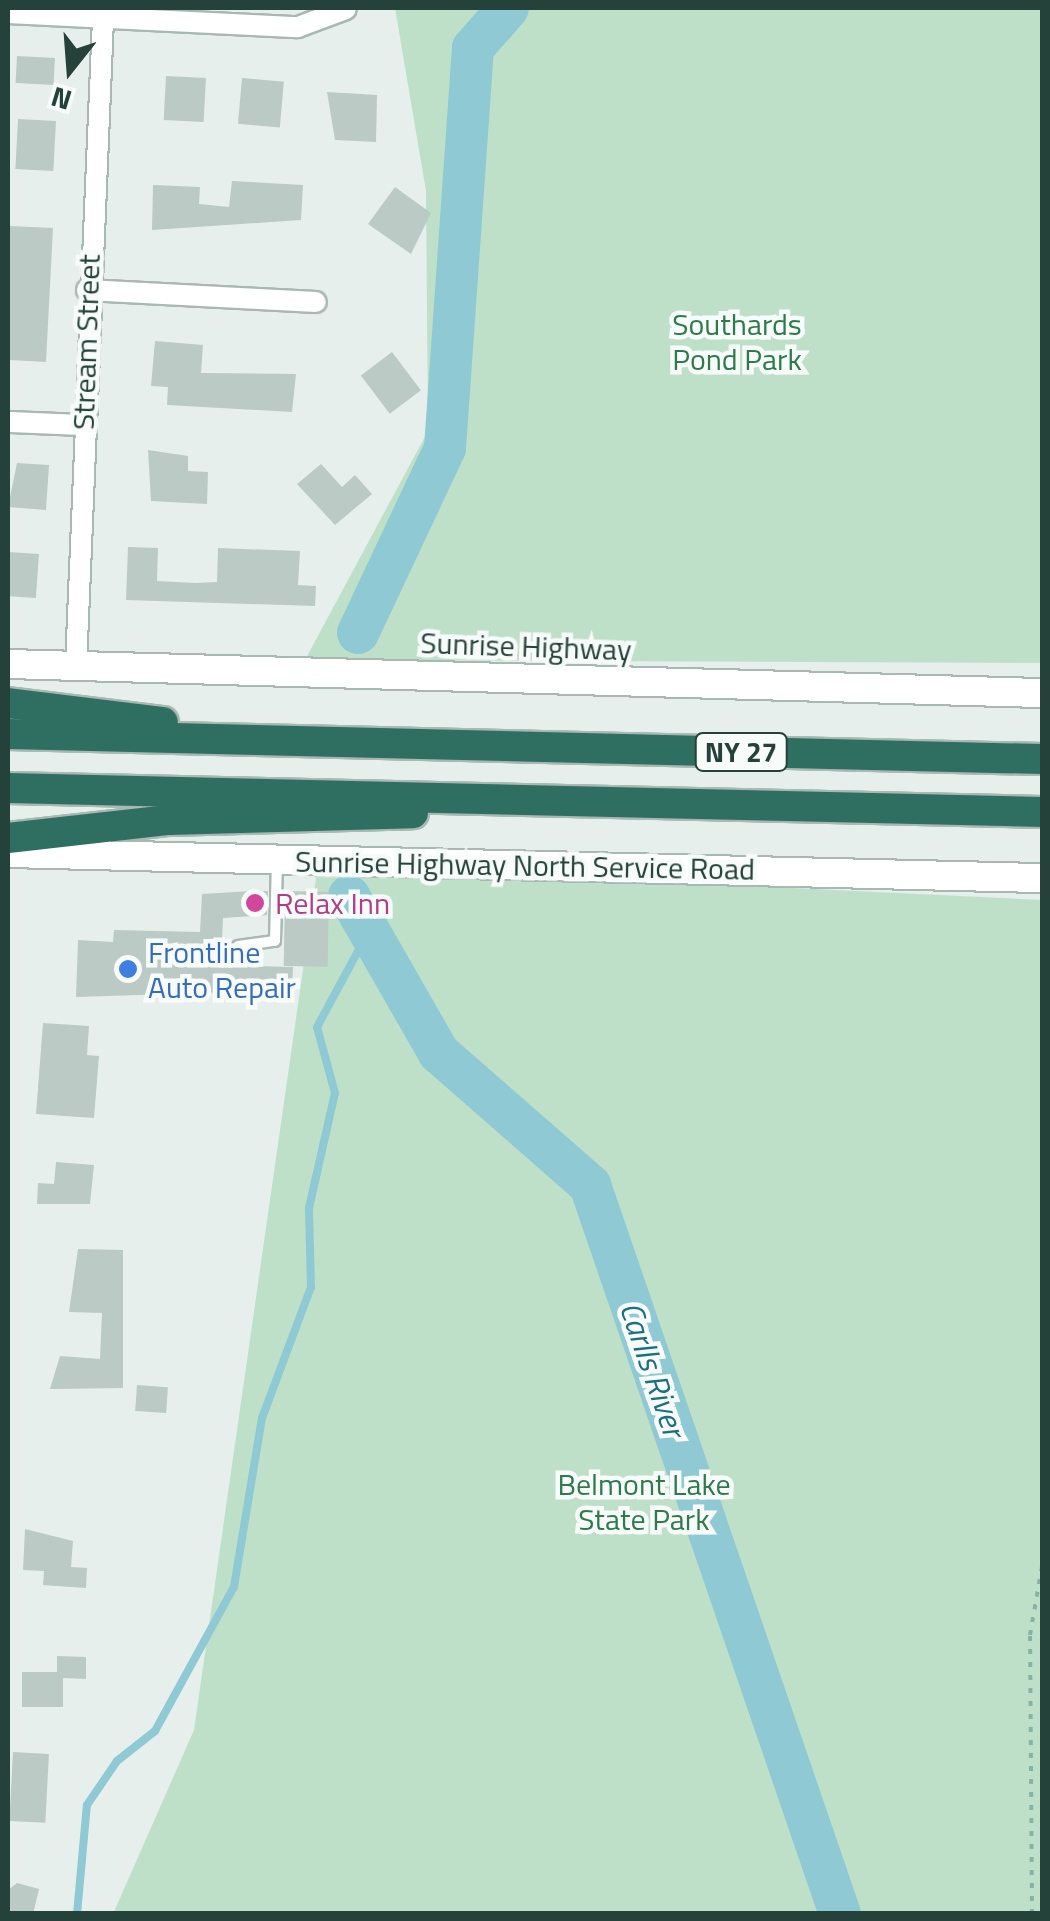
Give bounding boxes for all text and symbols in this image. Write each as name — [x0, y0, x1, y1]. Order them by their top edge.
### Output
north arrow — [20, 20, 120, 120]
text: N — [46, 76, 77, 123]
street label: Stream Street — [65, 254, 107, 430]
park label: Southards Pond Park — [672, 306, 802, 376]
street label: Sunrise Highway — [420, 624, 632, 668]
road number: NY 27 — [694, 729, 788, 775]
street label: Sunrise Highway North Service Road — [295, 843, 755, 887]
place label: Relax Inn — [275, 885, 390, 921]
marker: Relax Inn — [244, 892, 266, 914]
place label: Frontline Auto Repair — [148, 934, 296, 1004]
marker: Frontline Auto Repair — [117, 958, 139, 980]
water label: Carlls River — [612, 1297, 694, 1441]
park label: Belmont Lake State Park — [557, 1466, 731, 1536]

